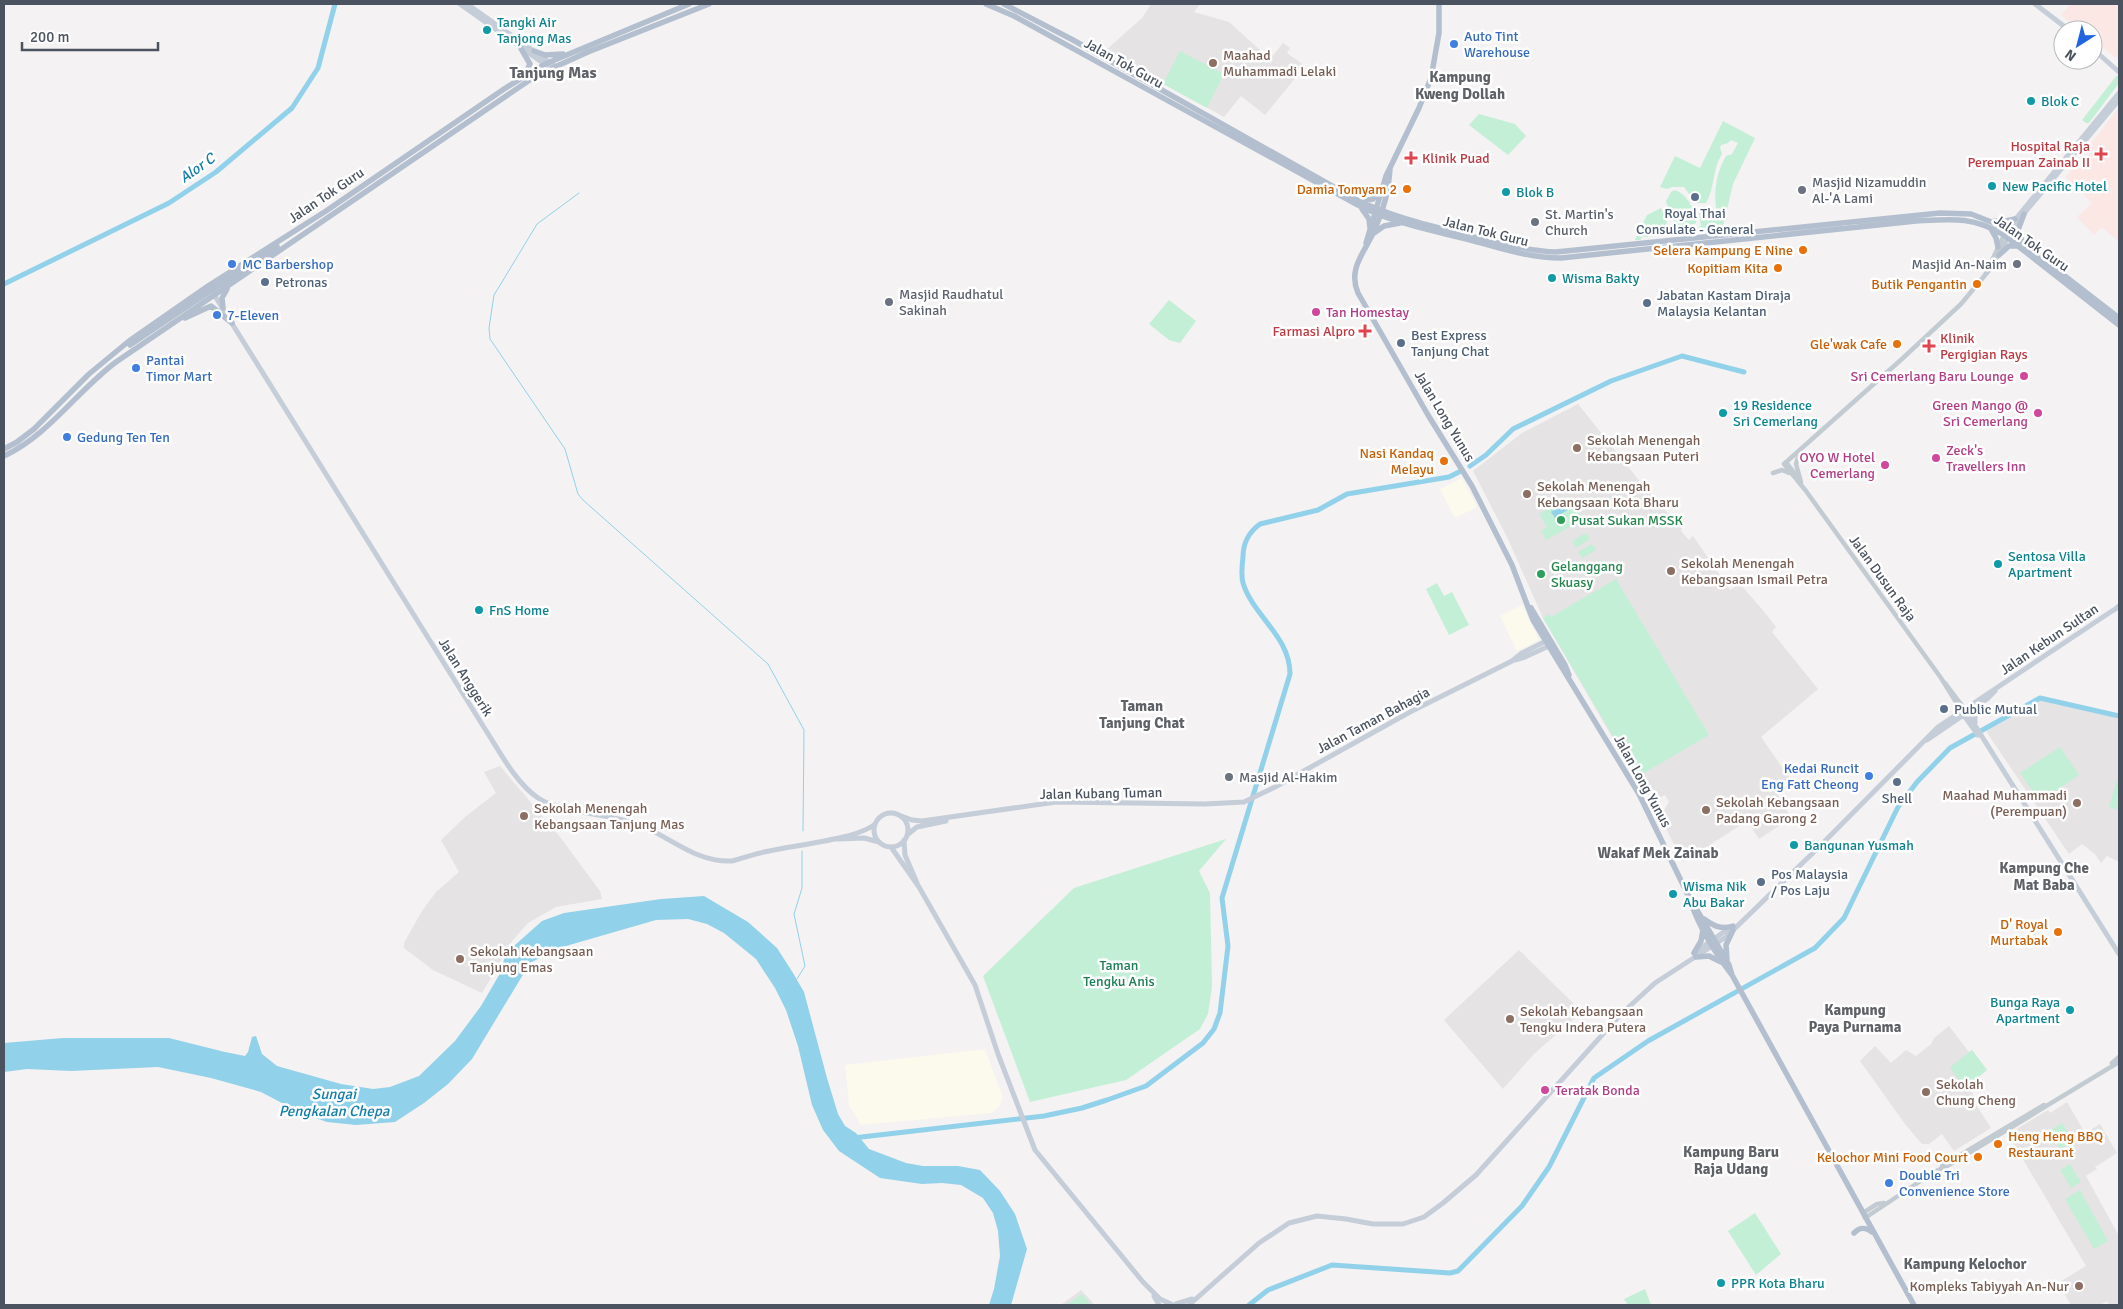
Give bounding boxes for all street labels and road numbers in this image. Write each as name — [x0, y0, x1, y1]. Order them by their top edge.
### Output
street label: Jalan Tok Guru — [1081, 35, 1166, 92]
street label: Jalan Tok Guru — [285, 164, 367, 227]
street label: Jalan Tok Guru — [1991, 211, 2072, 275]
street label: Jalan Tok Guru — [1441, 213, 1530, 250]
street label: Jalan Long Yunus — [1411, 368, 1478, 465]
street label: Jalan Dusun Raja — [1846, 532, 1920, 625]
street label: Jalan Kebun Sultan — [1997, 600, 2102, 679]
street label: Jalan Anggerik — [435, 635, 496, 720]
street label: Jalan Taman Bahagia — [1314, 684, 1433, 757]
street label: Jalan Long Yunus — [1610, 732, 1675, 830]
street label: Jalan Kubang Tuman — [1040, 784, 1162, 803]

